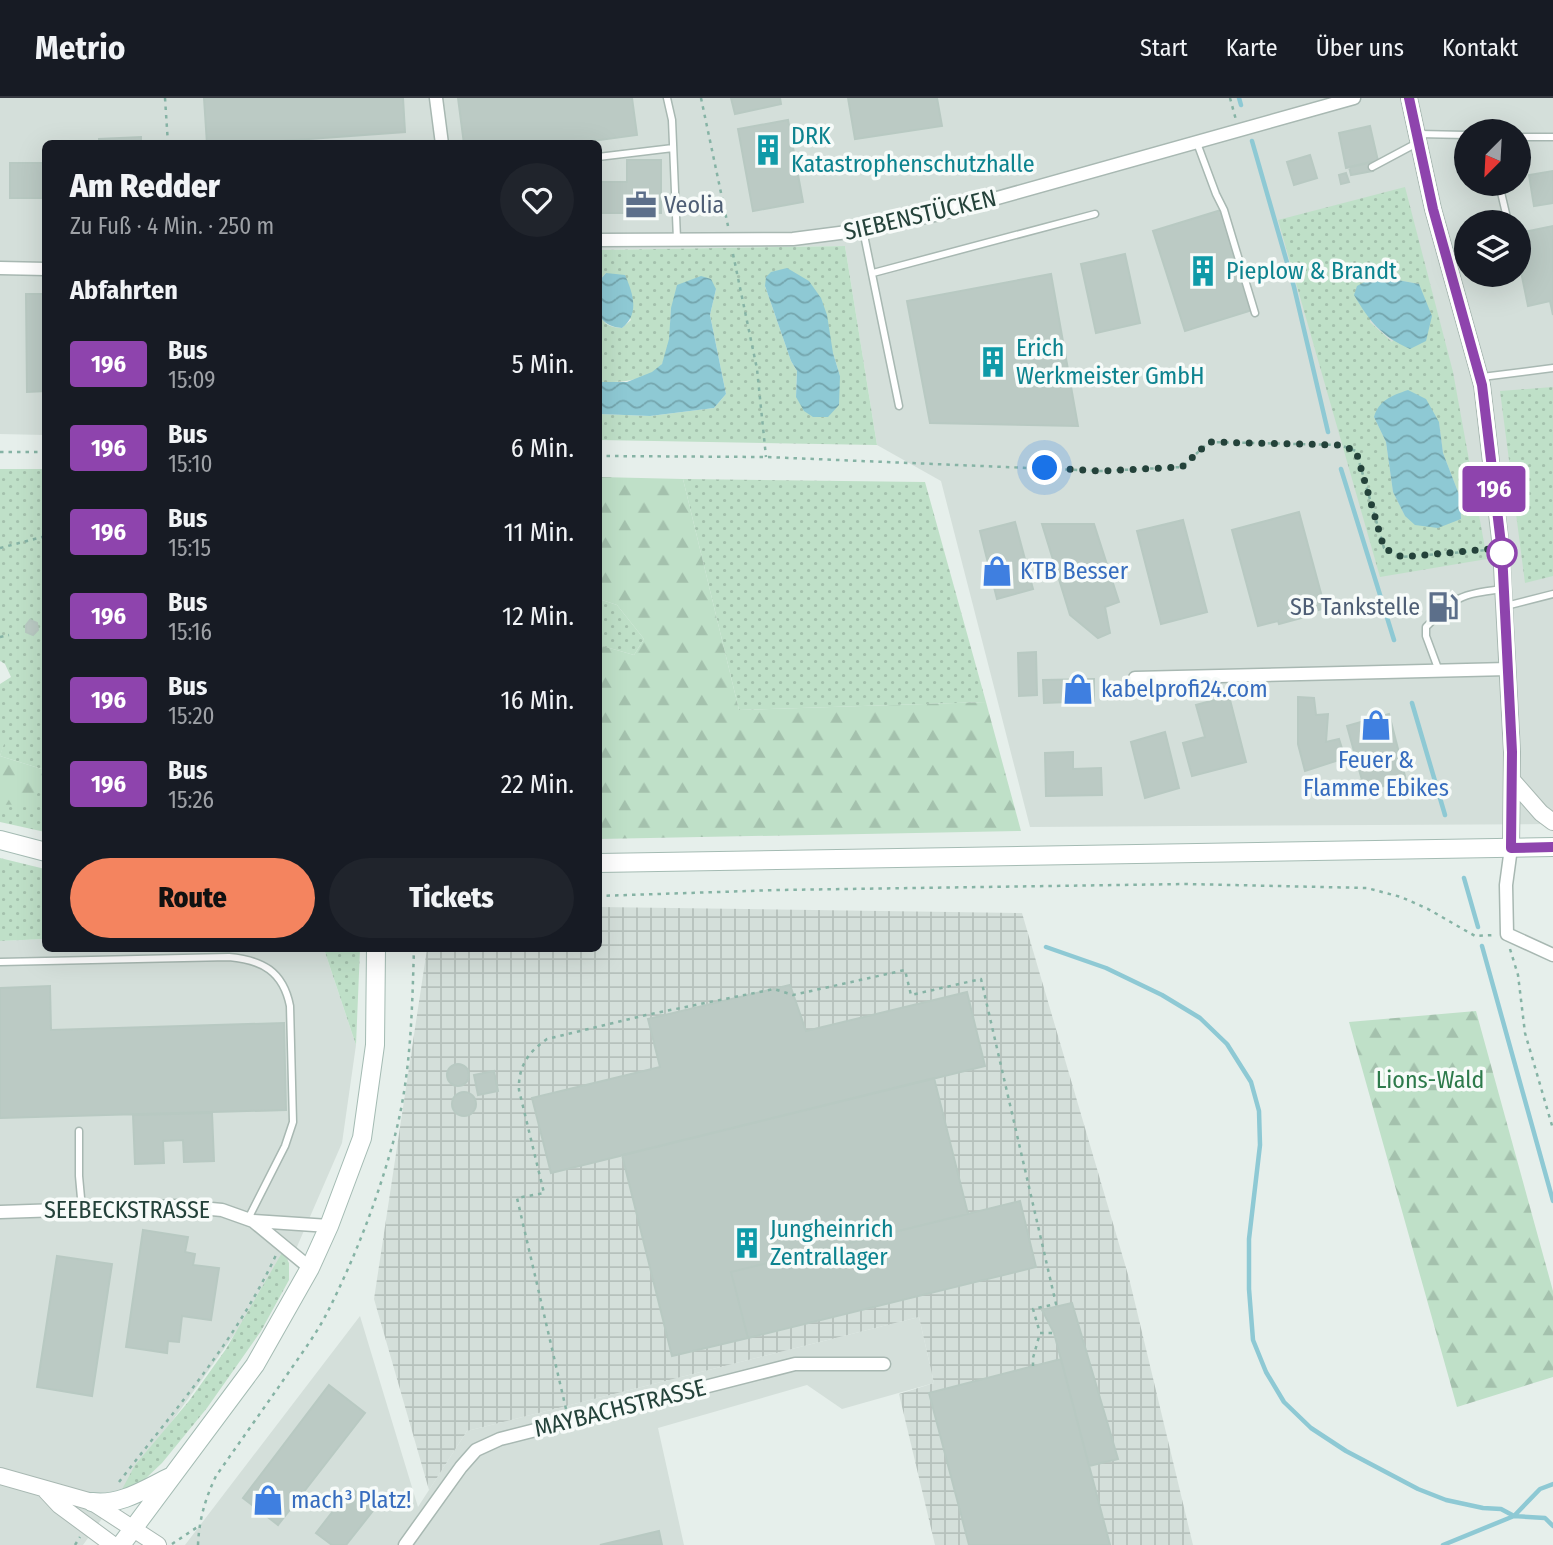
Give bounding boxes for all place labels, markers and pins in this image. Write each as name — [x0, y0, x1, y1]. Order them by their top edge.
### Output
place label: DRK Katastrophenschutzhalle — [791, 122, 1035, 178]
building icon: DRK Katastrophenschutzhalle — [751, 133, 785, 167]
office icon: Veolia — [624, 188, 658, 222]
place label: Veolia — [664, 191, 724, 219]
building icon: Pieplow & Brandt — [1186, 254, 1220, 288]
place label: Pieplow & Brandt — [1226, 257, 1397, 285]
place label: Erich Werkmeister GmbH — [1016, 334, 1205, 390]
building icon: Erich Werkmeister GmbH — [976, 345, 1010, 379]
unlabelled marker — [1487, 538, 1517, 568]
shop icon: KTB Besser — [980, 554, 1014, 588]
place label: KTB Besser — [1020, 557, 1129, 585]
fuel station icon: SB Tankstelle — [1426, 590, 1460, 624]
place label: SB Tankstelle — [1290, 593, 1420, 621]
shop icon: kabelprofi24.com — [1061, 672, 1095, 706]
place label: kabelprofi24.com — [1101, 675, 1268, 703]
shop icon: Feuer & Flamme Ebikes — [1359, 708, 1393, 742]
place label: Feuer & Flamme Ebikes — [1303, 746, 1449, 802]
place label: Jungheinrich Zentrallager — [770, 1215, 894, 1271]
building icon: Jungheinrich Zentrallager — [730, 1226, 764, 1260]
shop icon: mach³ Platz! — [251, 1483, 285, 1517]
place label: mach³ Platz! — [291, 1486, 411, 1514]

